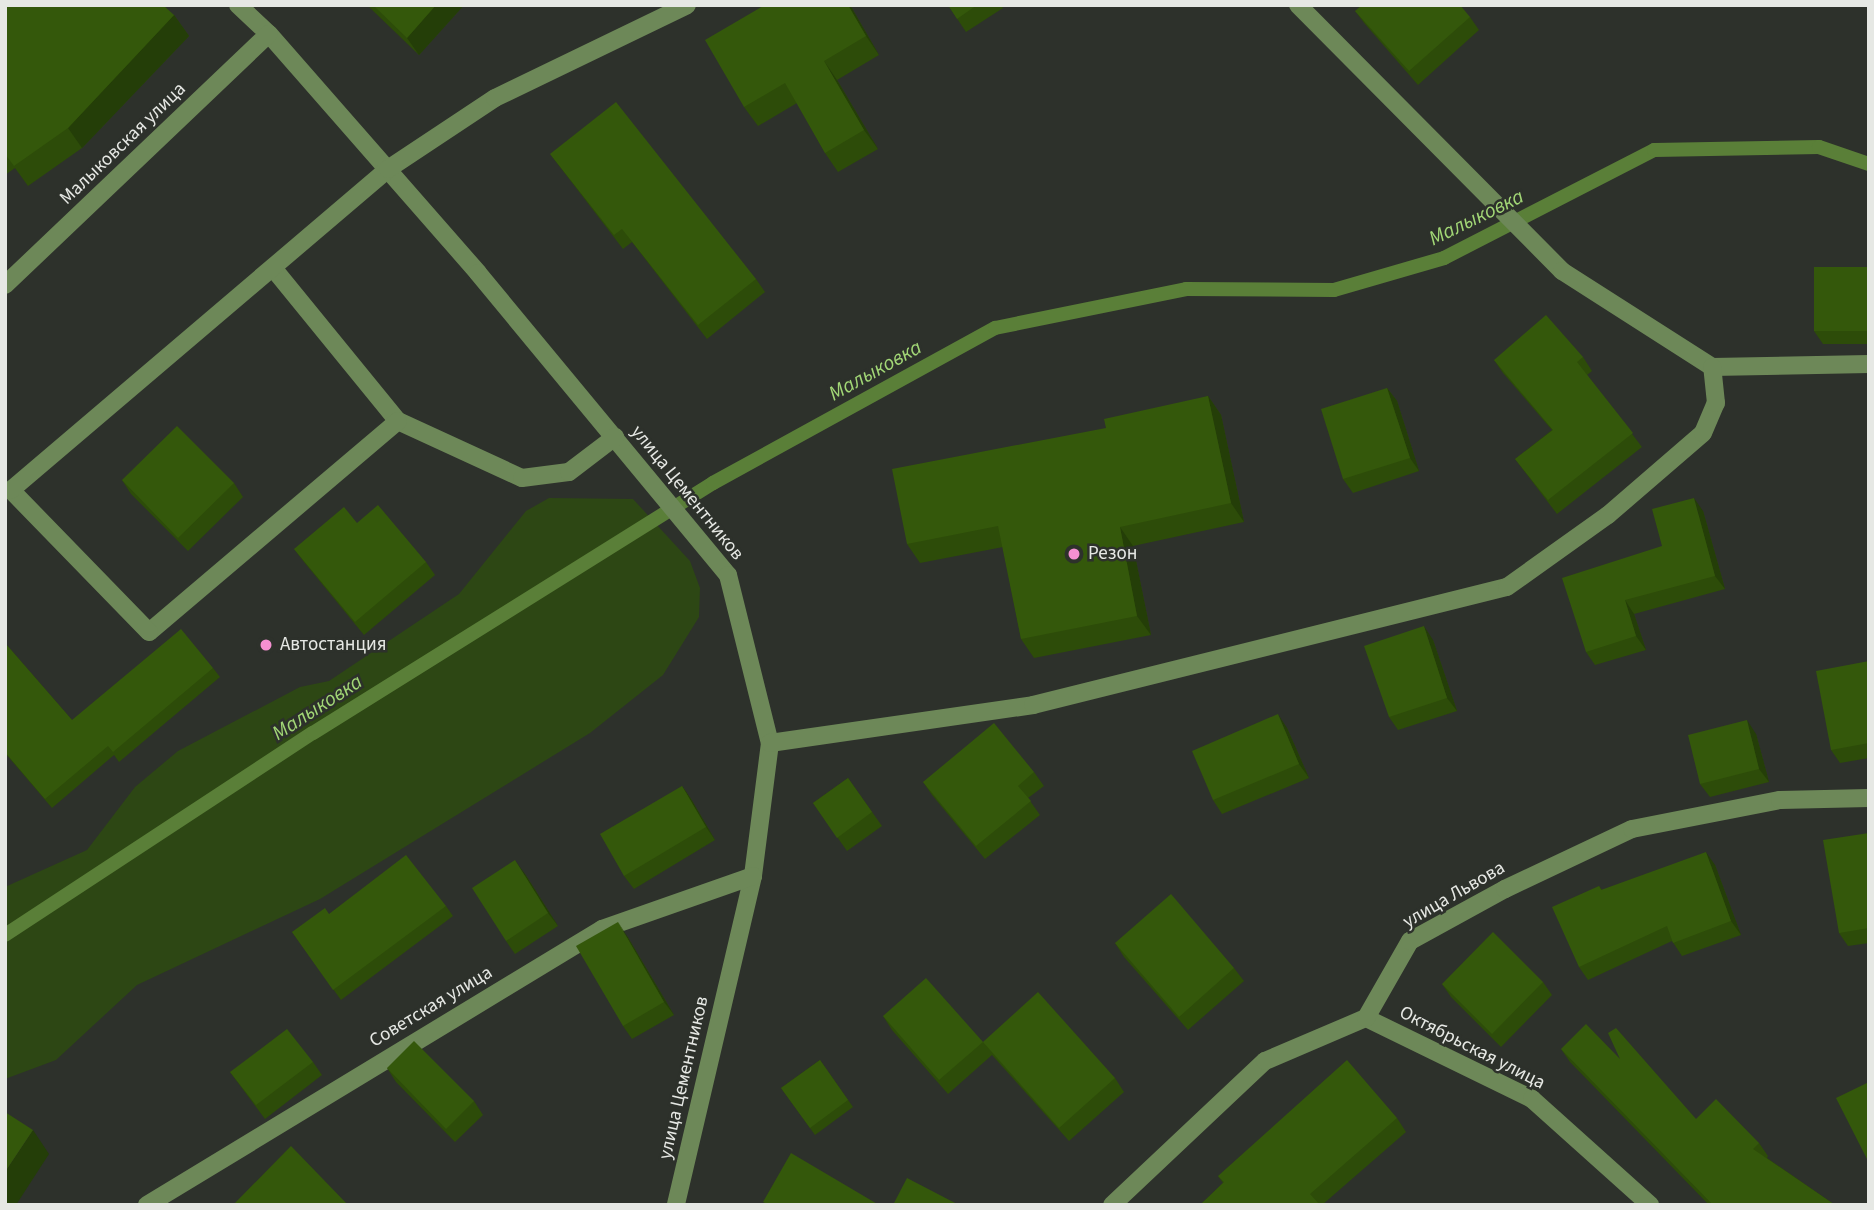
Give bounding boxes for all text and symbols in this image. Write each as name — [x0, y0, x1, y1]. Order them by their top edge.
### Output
street label: Малыковская улица — [55, 78, 191, 210]
water label: Малыковка — [1424, 183, 1528, 251]
water label: Малыковка — [824, 334, 926, 406]
street label: улица Цементников — [626, 421, 748, 565]
place label: Резон — [1088, 543, 1137, 565]
marker: Резон — [1066, 546, 1082, 562]
place label: Автостанция — [280, 634, 387, 656]
marker: Автостанция — [258, 637, 274, 653]
water label: Малыковка — [267, 669, 367, 745]
street label: улица Львова — [1399, 857, 1509, 933]
street label: Советская улица — [365, 961, 497, 1053]
street label: улица Цементников — [654, 994, 714, 1162]
street label: Октябрьская улица — [1395, 1001, 1549, 1095]

